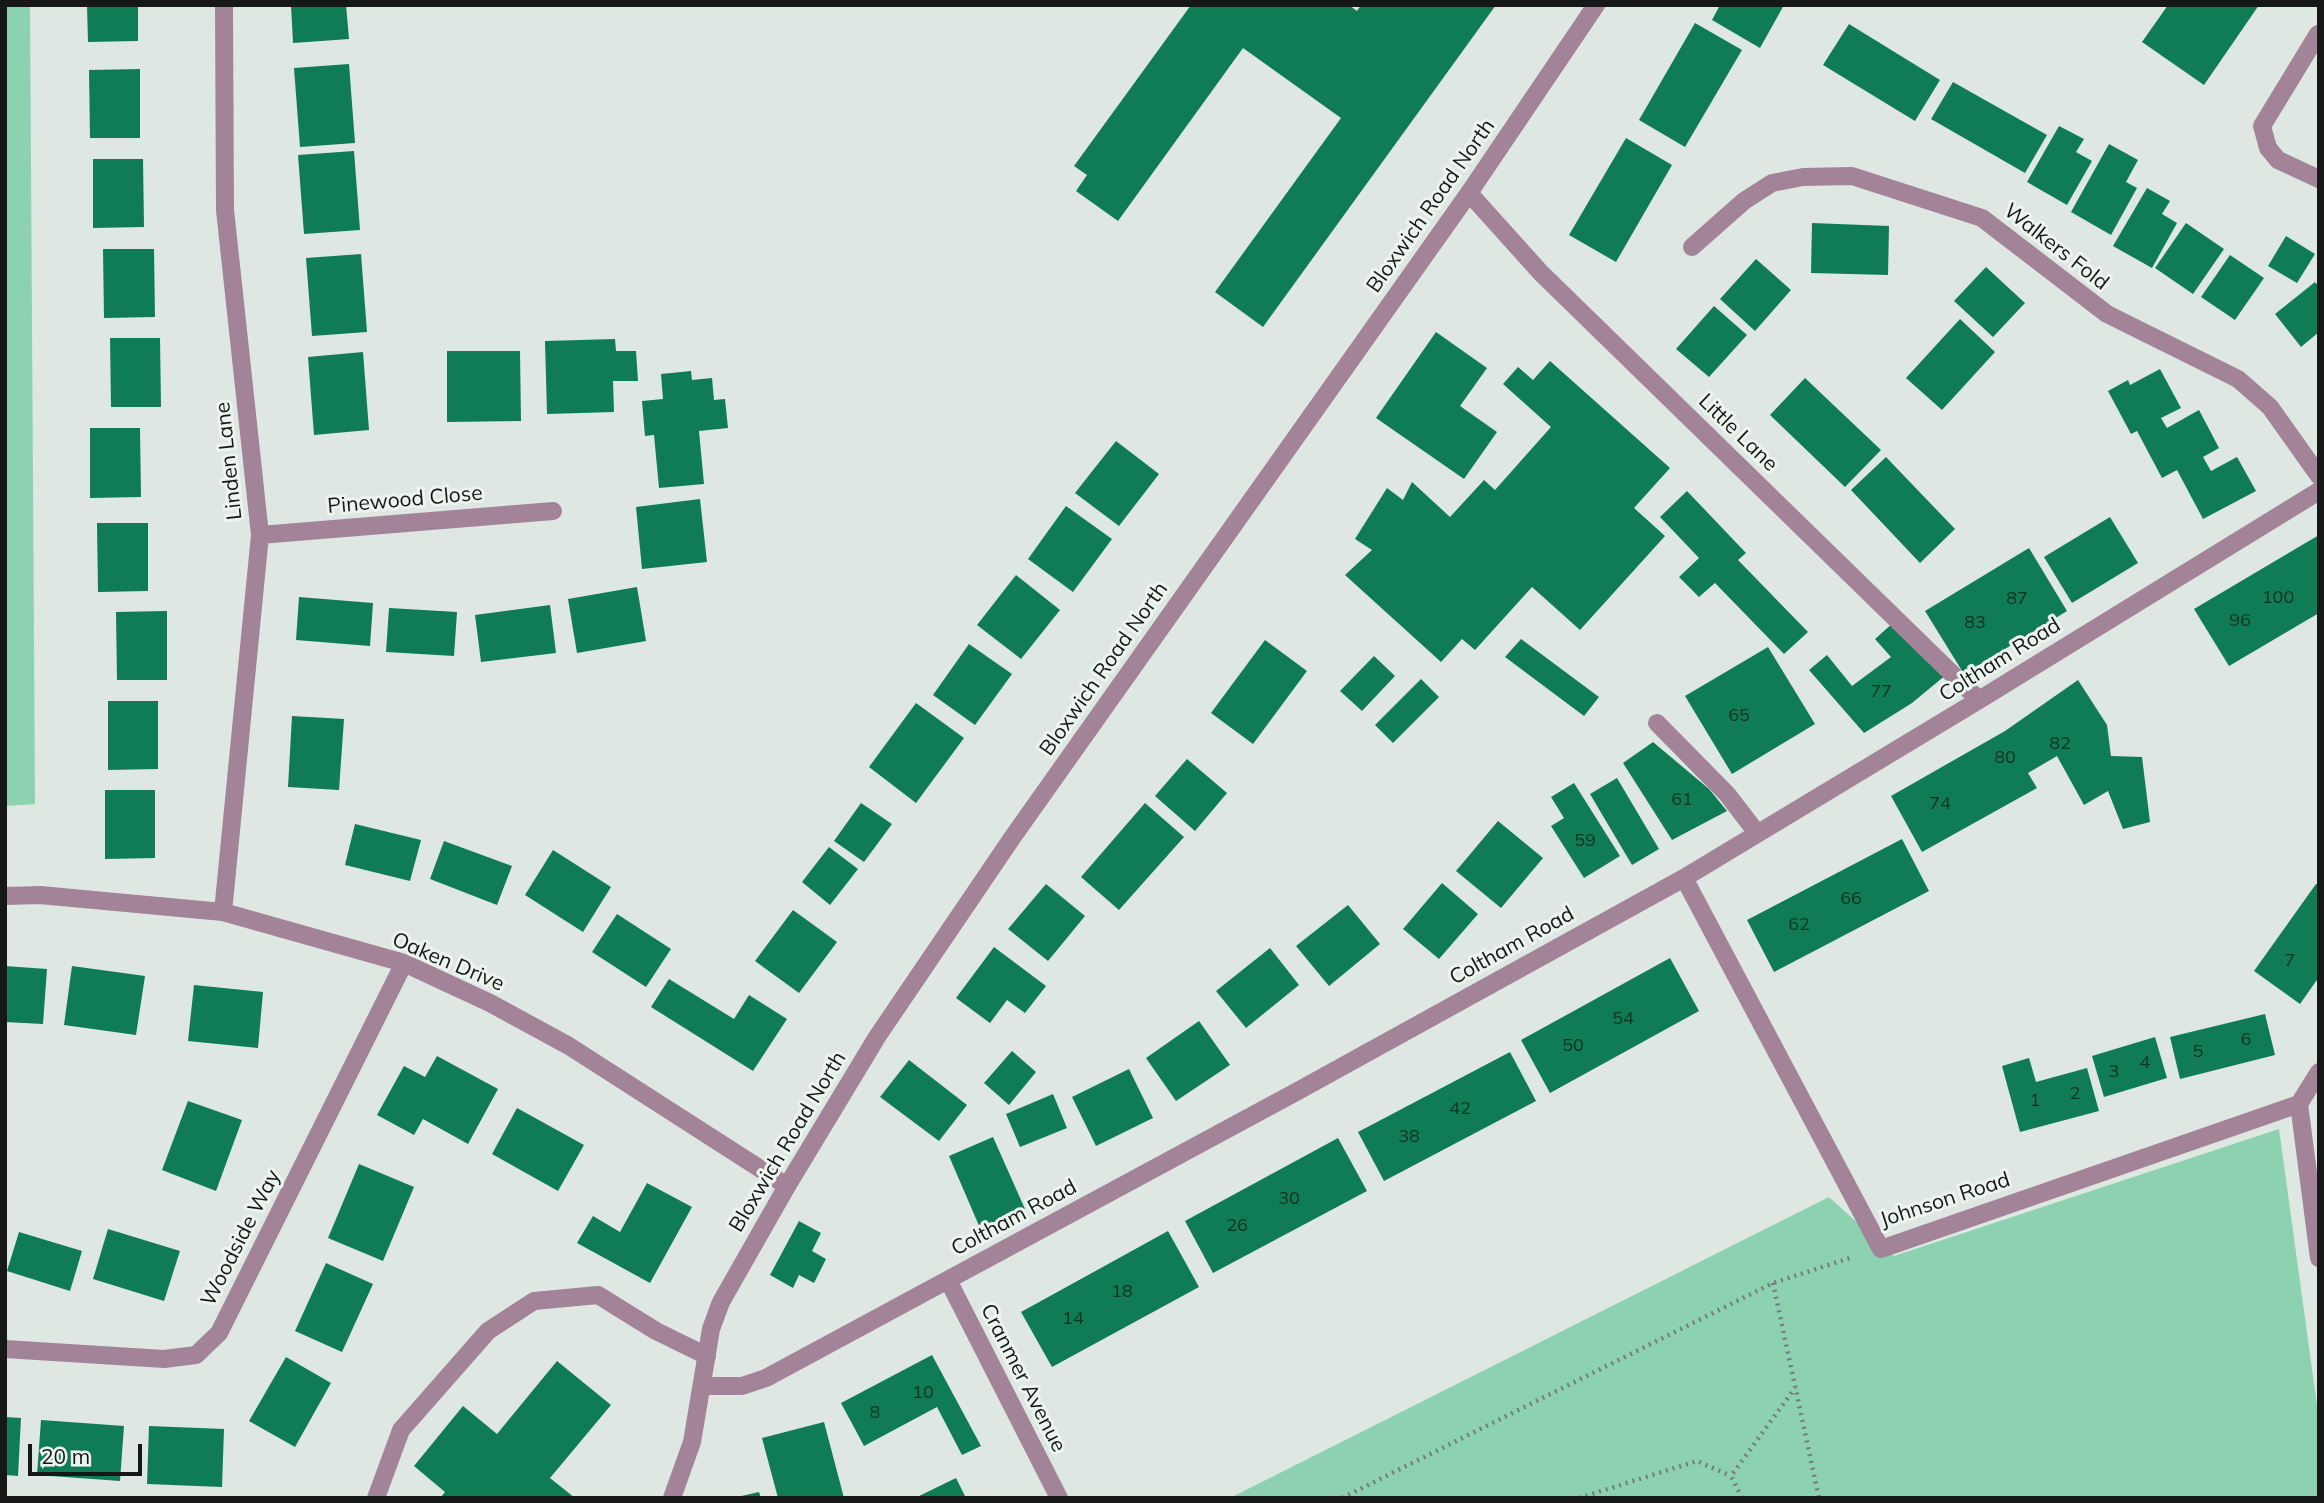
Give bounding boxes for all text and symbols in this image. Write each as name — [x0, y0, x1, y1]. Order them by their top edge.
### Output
street label: Bloxwich Road North — [1362, 114, 1500, 298]
street label: Walkers Fold — [1999, 198, 2113, 296]
street label: Little Lane — [1693, 389, 1783, 477]
street label: Linden Lane — [210, 401, 248, 521]
street label: Pinewood Close — [326, 481, 484, 519]
street label: Bloxwich Road North — [1035, 577, 1173, 761]
house number: 100 — [2262, 587, 2294, 609]
house number: 87 — [2006, 588, 2028, 610]
house number: 96 — [2229, 610, 2251, 632]
house number: 83 — [1964, 612, 1986, 634]
street label: Coltham Road — [1935, 613, 2065, 707]
house number: 77 — [1870, 681, 1892, 703]
house number: 65 — [1728, 705, 1750, 727]
house number: 82 — [2049, 733, 2071, 755]
house number: 80 — [1994, 747, 2016, 769]
house number: 61 — [1671, 789, 1693, 811]
house number: 74 — [1929, 793, 1951, 815]
house number: 59 — [1574, 830, 1596, 852]
house number: 66 — [1840, 888, 1862, 910]
street label: Coltham Road — [1445, 901, 1579, 991]
house number: 62 — [1788, 914, 1810, 936]
street label: Oaken Drive — [388, 927, 508, 997]
house number: 7 — [2285, 950, 2295, 972]
house number: 54 — [1612, 1008, 1634, 1030]
house number: 6 — [2241, 1029, 2251, 1051]
house number: 50 — [1562, 1035, 1584, 1057]
house number: 5 — [2193, 1041, 2203, 1063]
street label: Bloxwich Road North — [724, 1047, 852, 1237]
house number: 4 — [2140, 1052, 2150, 1074]
house number: 3 — [2109, 1061, 2119, 1083]
house number: 2 — [2070, 1083, 2080, 1105]
house number: 1 — [2030, 1090, 2040, 1112]
house number: 42 — [1449, 1098, 1471, 1120]
house number: 38 — [1398, 1126, 1420, 1148]
street label: Woodside Way — [196, 1166, 286, 1310]
street label: Johnson Road — [1877, 1167, 2013, 1233]
street label: Coltham Road — [947, 1174, 1081, 1262]
house number: 30 — [1278, 1188, 1300, 1210]
house number: 26 — [1226, 1215, 1248, 1237]
house number: 18 — [1111, 1281, 1133, 1303]
street label: Cranmer Avenue — [975, 1300, 1071, 1456]
house number: 14 — [1062, 1308, 1084, 1330]
house number: 10 — [912, 1382, 934, 1404]
house number: 8 — [870, 1402, 880, 1424]
scale bar — [32, 1430, 145, 1474]
text: 20 m — [41, 1443, 90, 1469]

